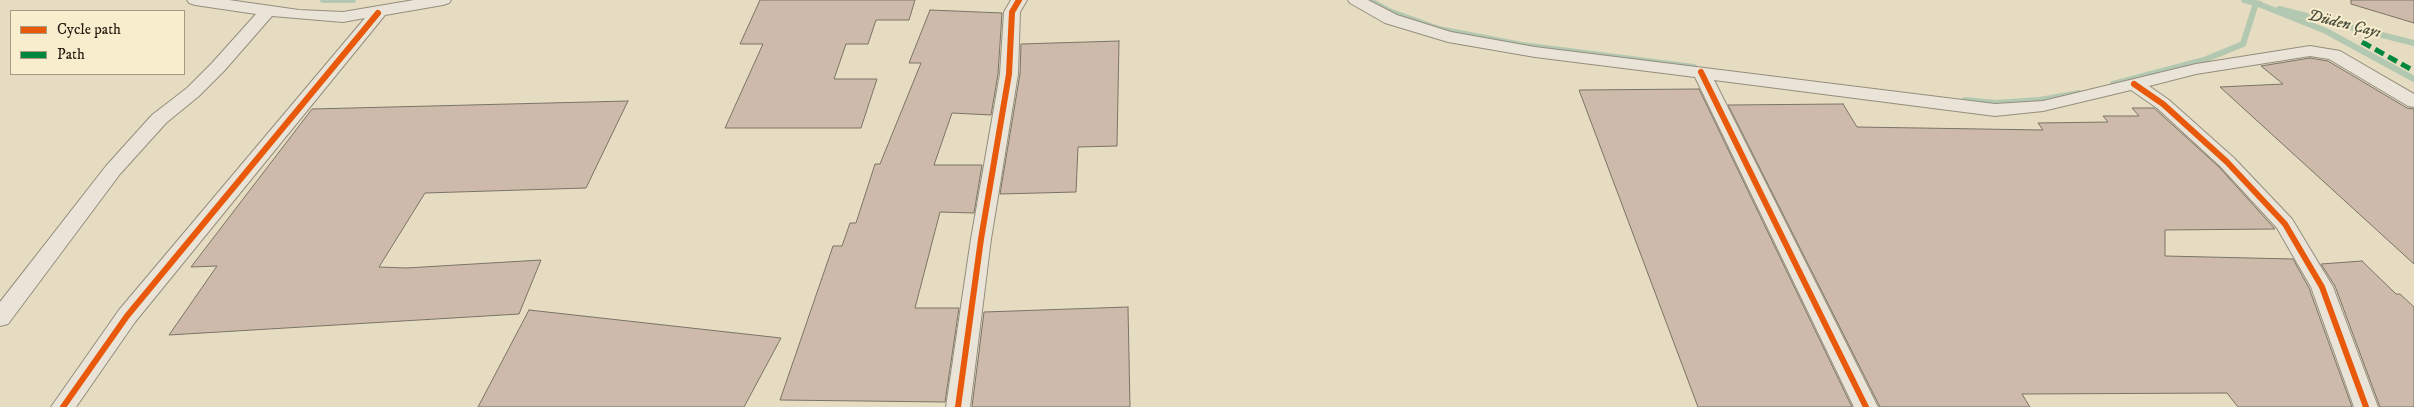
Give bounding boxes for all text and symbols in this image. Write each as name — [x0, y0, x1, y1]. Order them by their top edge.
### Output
water label: Düden Çayı — [2306, 7, 2382, 43]
legend — [10, 10, 185, 75]
text: Cycle path — [57, 20, 121, 39]
text: Path — [57, 45, 85, 64]

